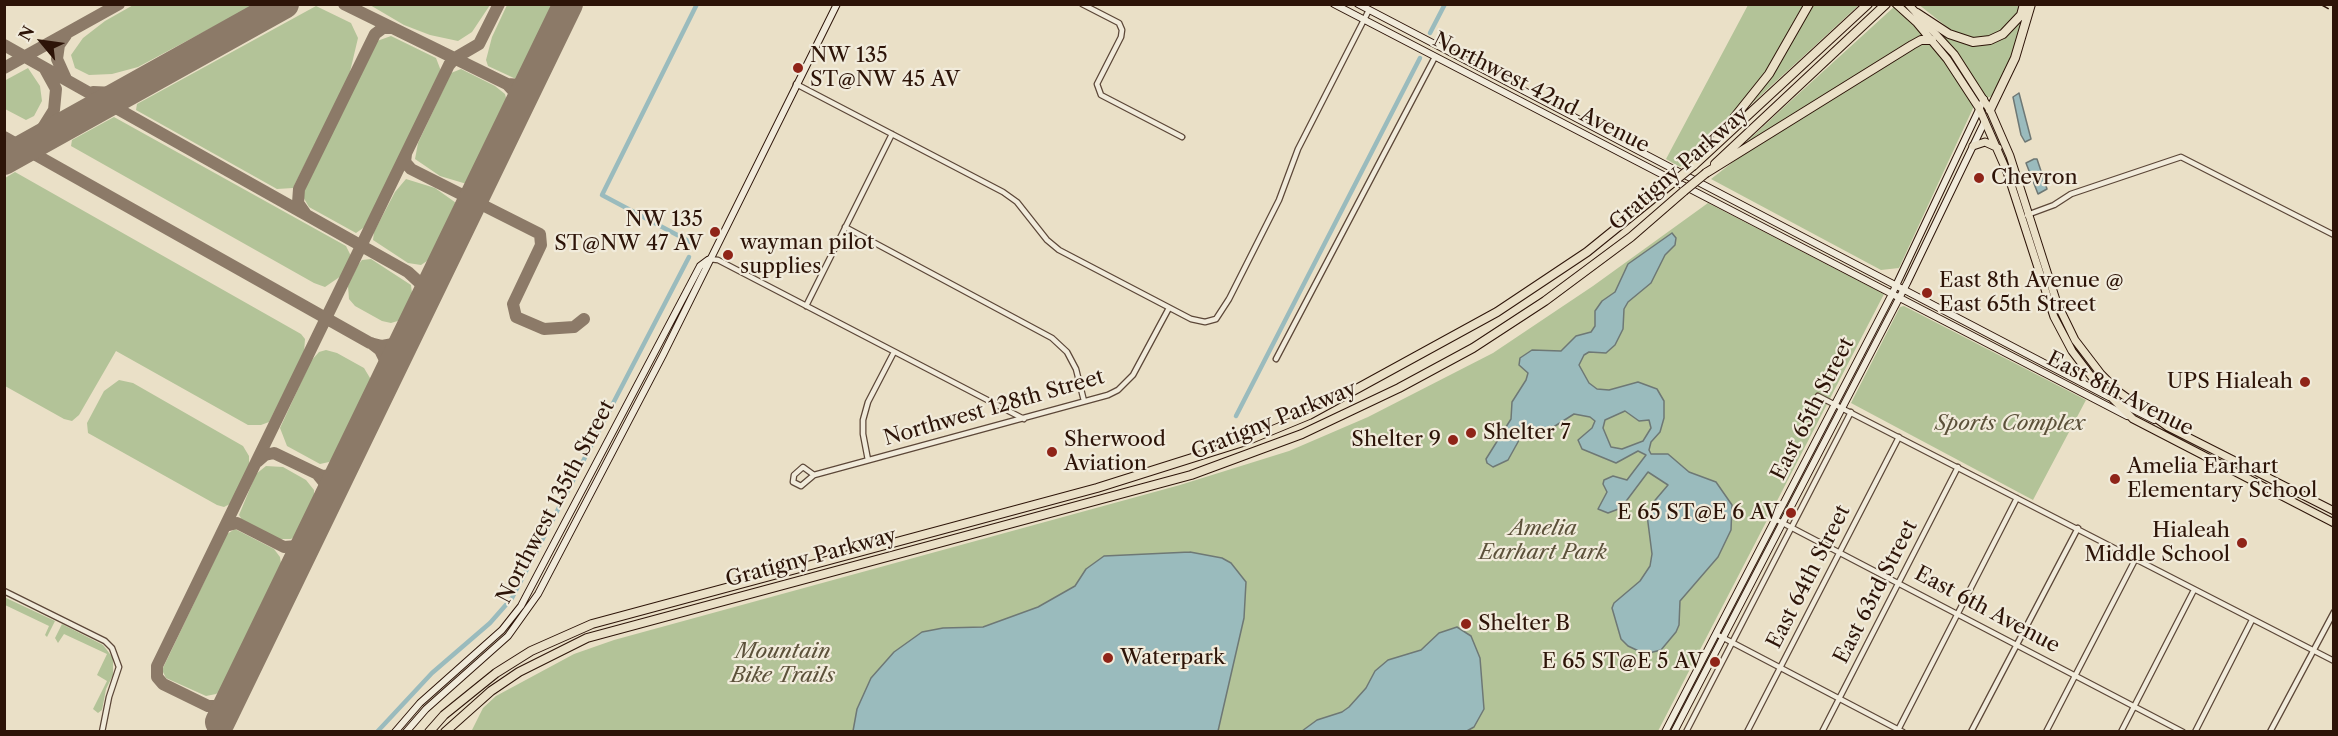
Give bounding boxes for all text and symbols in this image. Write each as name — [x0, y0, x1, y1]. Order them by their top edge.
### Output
north arrow — [12, 12, 72, 72]
text: N — [14, 22, 38, 44]
street label: Northwest 42nd Avenue — [1429, 27, 1653, 159]
place label: NW 135 ST@NW 45 AV — [810, 43, 960, 93]
marker: NW 135 ST@NW 45 AV — [791, 61, 805, 75]
street label: Gratigny Parkway — [1604, 102, 1754, 236]
place label: Chevron — [1991, 165, 2078, 191]
marker: Chevron — [1972, 171, 1986, 185]
place label: NW 135 ST@NW 47 AV — [554, 207, 703, 257]
marker: NW 135 ST@NW 47 AV — [708, 225, 722, 239]
place label: wayman pilot supplies — [740, 230, 874, 280]
marker: wayman pilot supplies — [721, 248, 735, 262]
place label: East 8th Avenue @ East 65th Street — [1939, 268, 2124, 318]
marker: East 8th Avenue @ East 65th Street — [1920, 286, 1934, 300]
street label: East 65th Street — [1766, 333, 1860, 485]
street label: East 8th Avenue — [2043, 346, 2197, 442]
street label: Northwest 128th Street — [881, 364, 1107, 452]
place label: UPS Hialeah — [2167, 369, 2293, 395]
marker: UPS Hialeah — [2298, 375, 2312, 389]
street label: Gratigny Parkway — [1188, 376, 1360, 466]
street label: Northwest 135th Street — [492, 396, 620, 608]
park label: Sports Complex — [1935, 411, 2085, 437]
place label: Shelter 7 — [1483, 420, 1571, 446]
marker: Shelter 7 — [1464, 426, 1478, 440]
place label: Sherwood Aviation — [1064, 427, 1166, 477]
place label: Shelter 9 — [1351, 427, 1441, 453]
marker: Shelter 9 — [1446, 433, 1460, 447]
marker: Sherwood Aviation — [1045, 445, 1059, 459]
place label: Amelia Earhart Elementary School — [2127, 454, 2317, 504]
marker: Amelia Earhart Elementary School — [2108, 472, 2122, 486]
place label: E 65 ST@E 6 AV — [1617, 500, 1779, 526]
street label: East 64th Street — [1762, 501, 1856, 653]
marker: E 65 ST@E 6 AV — [1784, 506, 1798, 520]
park label: Amelia Earhart Park — [1479, 516, 1607, 566]
street label: East 63rd Street — [1829, 516, 1923, 668]
place label: Hialeah Middle School — [2085, 518, 2230, 568]
street label: Gratigny Parkway — [723, 523, 899, 593]
marker: Hialeah Middle School — [2235, 536, 2249, 550]
street label: East 6th Avenue — [1910, 561, 2064, 659]
place label: Shelter B — [1478, 611, 1570, 637]
marker: Shelter B — [1459, 617, 1473, 631]
park label: Mountain Bike Trails — [731, 639, 835, 689]
place label: Waterpark — [1120, 645, 1225, 671]
place label: E 65 ST@E 5 AV — [1542, 649, 1703, 675]
marker: Waterpark — [1101, 651, 1115, 665]
marker: E 65 ST@E 5 AV — [1708, 655, 1722, 669]

